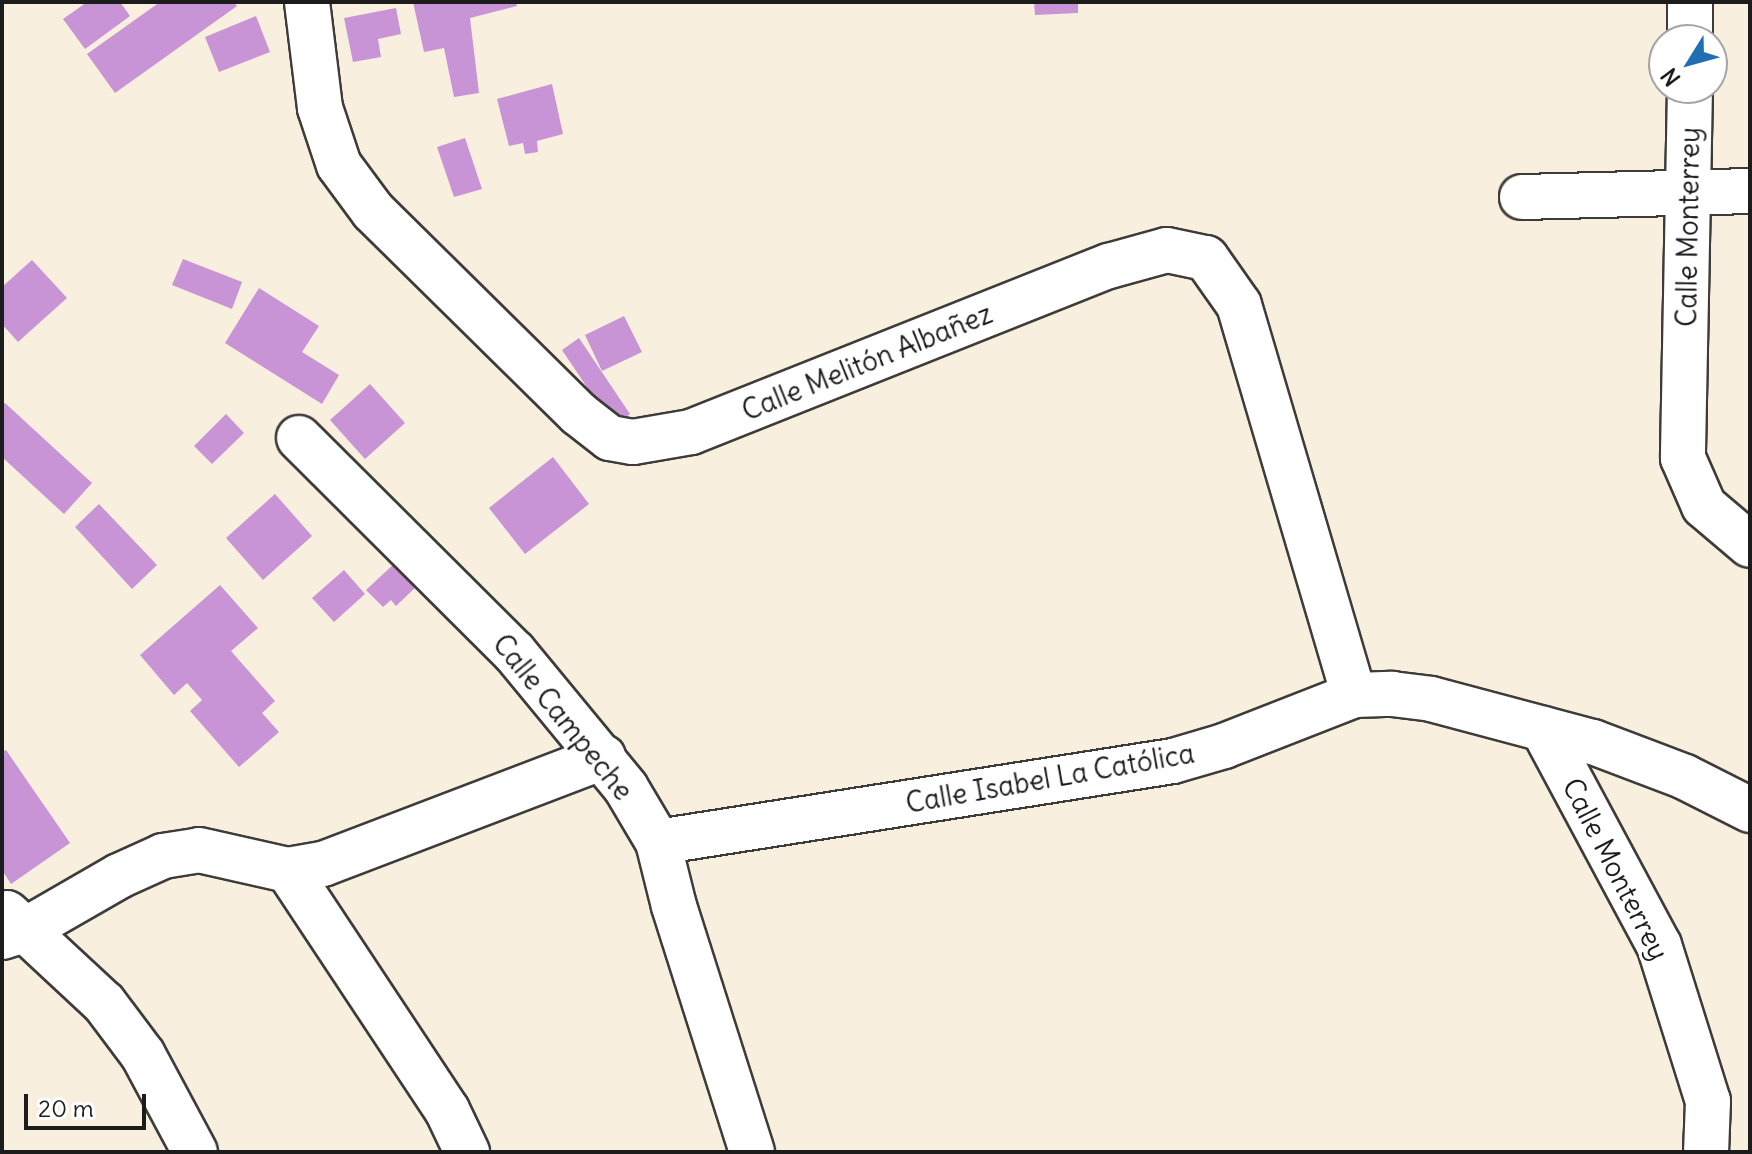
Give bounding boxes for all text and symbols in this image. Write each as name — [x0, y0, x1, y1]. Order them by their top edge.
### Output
north arrow — [1648, 24, 1728, 104]
text: N — [1655, 63, 1686, 92]
street label: Calle Monterrey — [1669, 127, 1707, 327]
street label: Calle Melitón Albañez — [737, 296, 997, 428]
street label: Calle Campeche — [486, 627, 640, 807]
street label: Calle Isabel La Católica — [903, 736, 1197, 820]
street label: Calle Monterrey — [1556, 772, 1676, 966]
scale bar — [28, 1078, 150, 1128]
text: 20 m — [38, 1093, 94, 1123]

